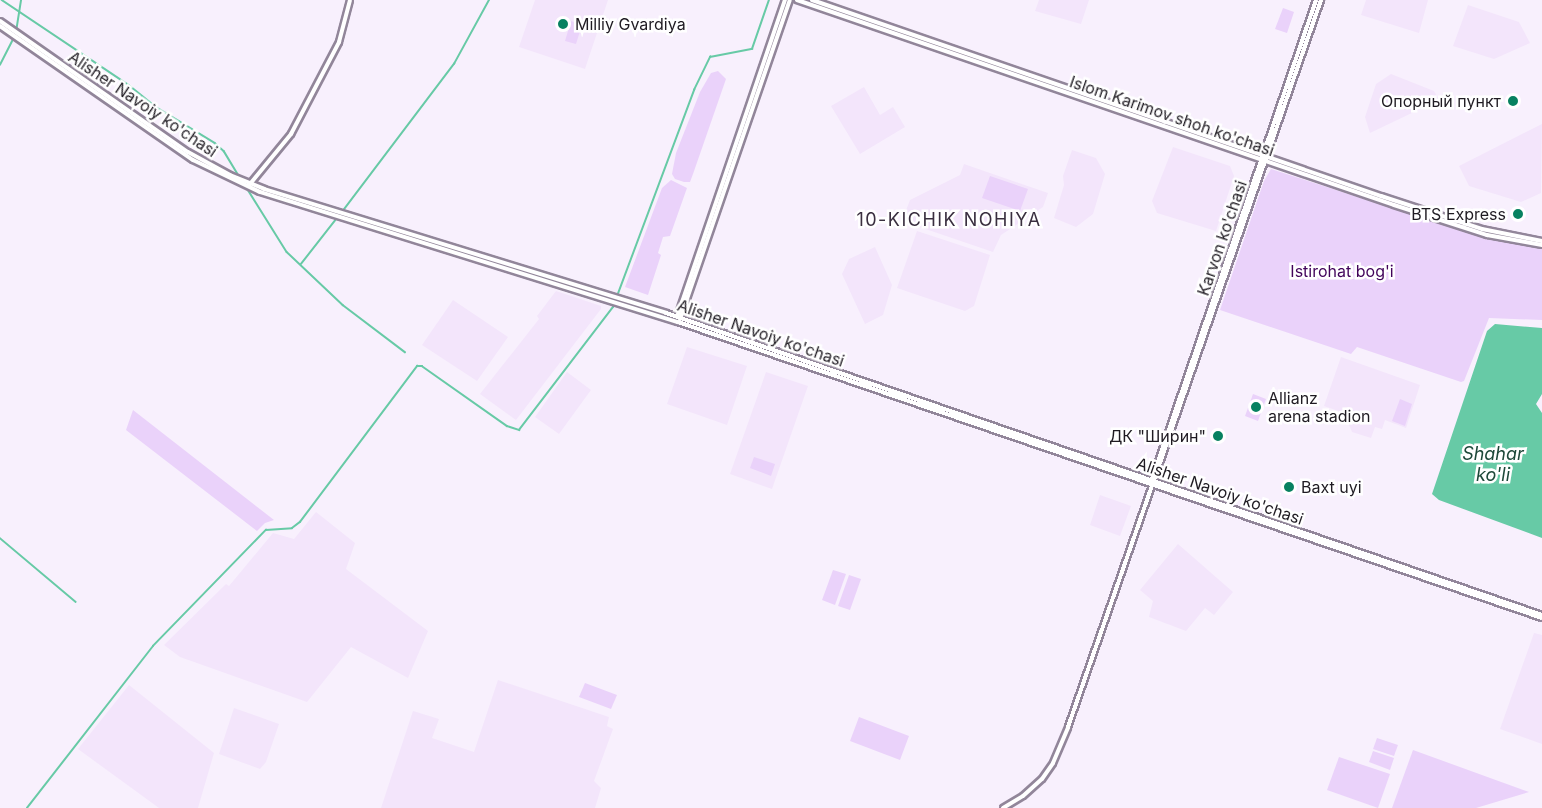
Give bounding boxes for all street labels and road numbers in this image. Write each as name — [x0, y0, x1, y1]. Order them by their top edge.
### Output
street label: Alisher Navoiy ko'chasi — [65, 47, 221, 161]
street label: Islom Karimov shoh ko'chasi — [1067, 72, 1277, 160]
street label: Karvon ko'chasi — [1193, 178, 1251, 298]
street label: Alisher Navoiy ko'chasi — [675, 295, 847, 371]
street label: Alisher Navoiy ko'chasi — [1134, 453, 1306, 529]

